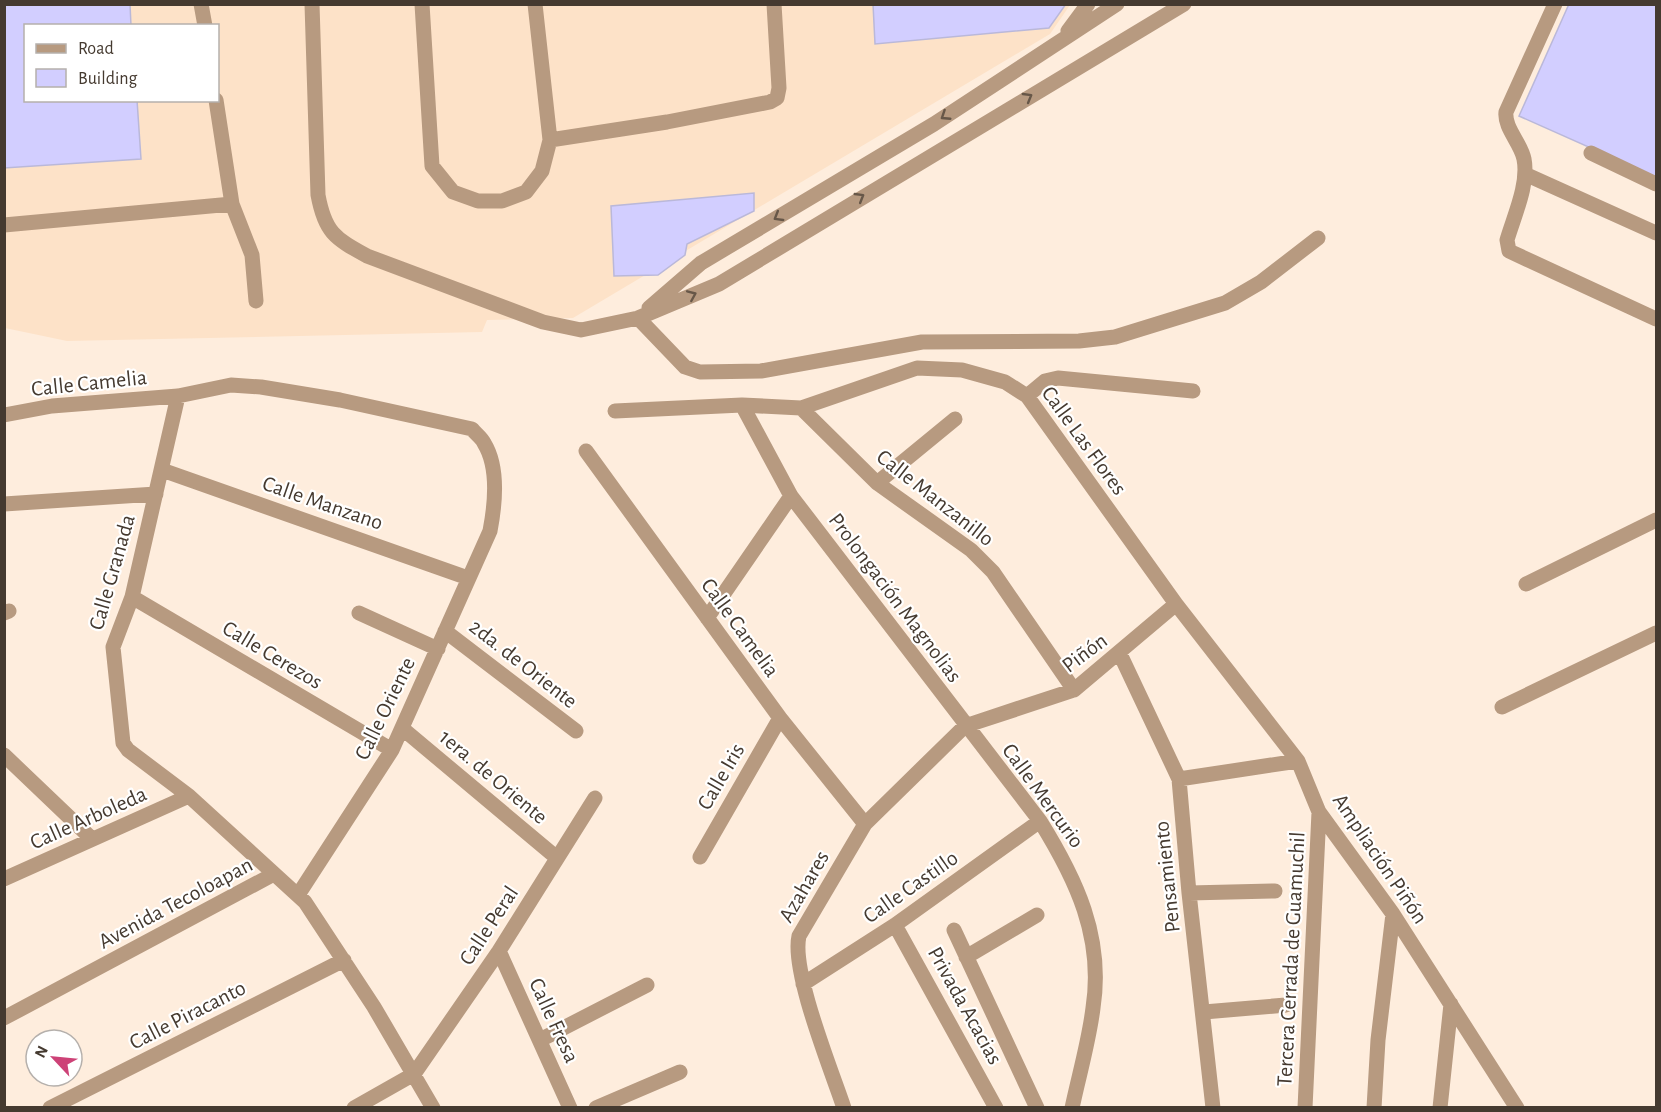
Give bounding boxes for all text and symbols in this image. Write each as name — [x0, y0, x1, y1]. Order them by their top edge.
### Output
legend — [24, 24, 219, 102]
text: Road — [78, 40, 114, 58]
text: Building — [78, 70, 138, 88]
one-way arrow — [1022, 93, 1032, 104]
one-way arrow — [941, 109, 951, 121]
one-way arrow — [854, 193, 864, 205]
one-way arrow — [774, 209, 784, 221]
one-way arrow — [686, 290, 697, 302]
street label: Calle Camelia — [30, 366, 148, 400]
street label: Calle Las Flores — [1038, 382, 1131, 499]
street label: Calle Manzanillo — [873, 445, 998, 550]
street label: Calle Manzano — [260, 472, 386, 534]
street label: Prolongación Magnolias — [825, 509, 966, 686]
street label: Calle Granada — [85, 512, 139, 632]
street label: Calle Camelia — [697, 574, 783, 681]
street label: 2da. de Oriente — [465, 615, 581, 713]
street label: Calle Cerezos — [219, 617, 326, 693]
street label: Piñón — [1058, 629, 1111, 677]
street label: Calle Oriente — [351, 654, 419, 763]
street label: 1era. de Oriente — [435, 725, 552, 828]
street label: Calle Mercurio — [998, 739, 1088, 852]
street label: Calle Iris — [693, 740, 749, 813]
street label: Calle Arboleda — [27, 782, 150, 853]
street label: Ampliación Piñón — [1329, 790, 1432, 928]
street label: Pensamiento — [1150, 820, 1184, 934]
street label: Tercera Cerrada de Guamuchil — [1273, 831, 1309, 1087]
street label: Calle Castillo — [859, 846, 962, 927]
street label: Azahares — [775, 847, 833, 926]
street label: Avenida Tecoloapan — [95, 853, 256, 953]
street label: Calle Peral — [455, 882, 522, 969]
street label: Privada Acacias — [924, 943, 1006, 1068]
street label: Calle Fresa — [525, 975, 583, 1066]
street label: Calle Piracanto — [126, 976, 249, 1054]
north arrow — [24, 1028, 84, 1088]
text: N — [32, 1043, 51, 1060]

